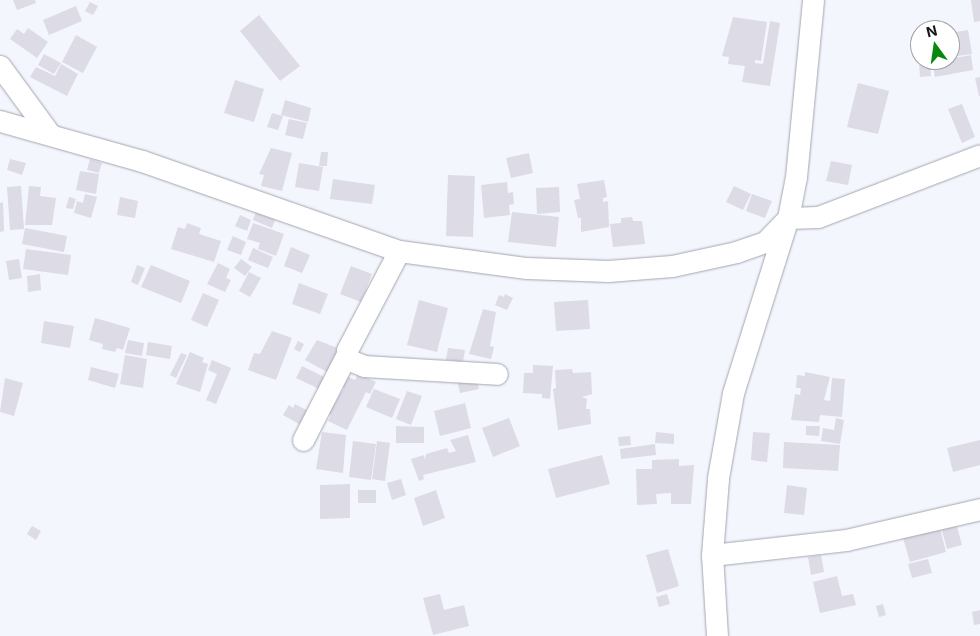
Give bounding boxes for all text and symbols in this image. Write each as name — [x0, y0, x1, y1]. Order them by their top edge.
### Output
north arrow — [910, 20, 960, 70]
text: N — [924, 21, 939, 40]

